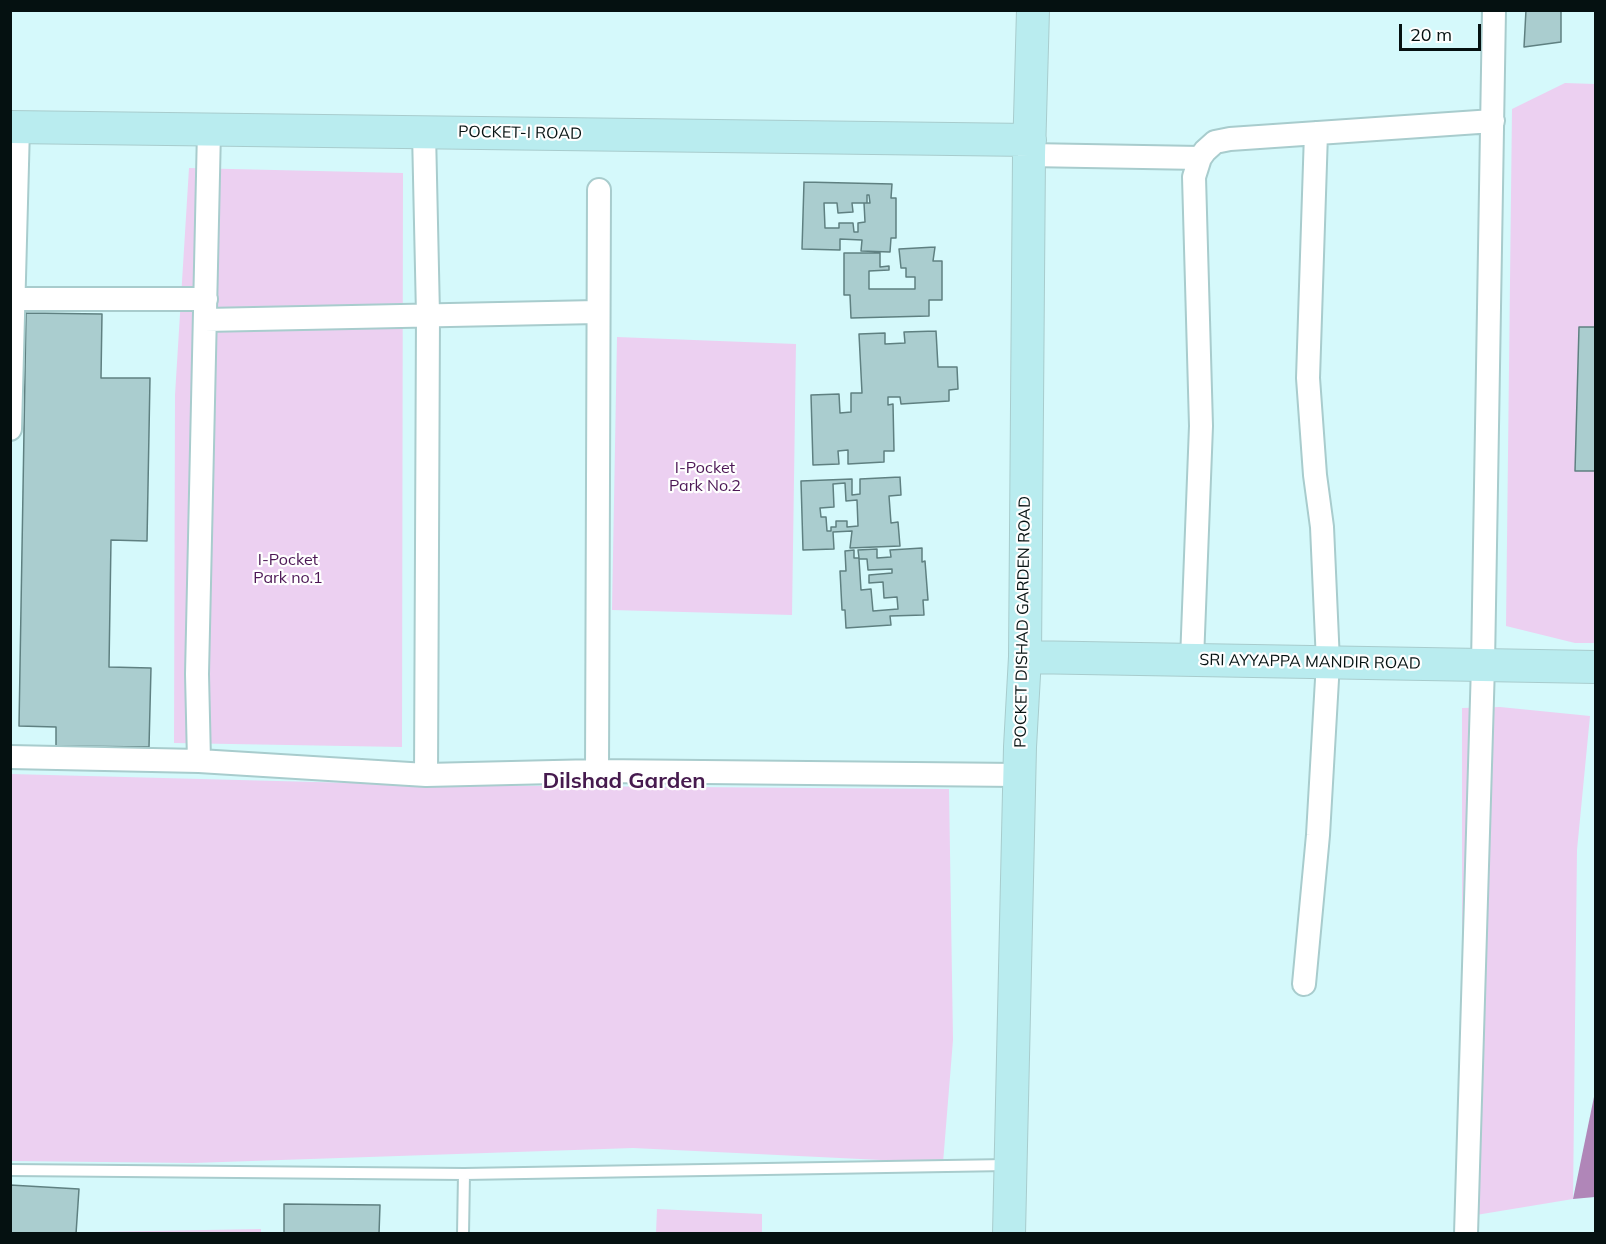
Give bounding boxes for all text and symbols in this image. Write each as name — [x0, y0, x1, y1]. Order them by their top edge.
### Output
scale bar — [1402, 12, 1484, 50]
text: 20 m — [1410, 23, 1452, 46]
street label: POCKET-I ROAD — [458, 122, 582, 144]
park label: I-Pocket Park No.2 — [669, 458, 741, 496]
street label: POCKET DISHAD GARDEN ROAD — [1011, 496, 1035, 748]
park label: I-Pocket Park no.1 — [253, 550, 323, 588]
street label: SRI AYYAPPA MANDIR ROAD — [1199, 650, 1421, 674]
district label: Dilshad Garden — [542, 768, 706, 794]

